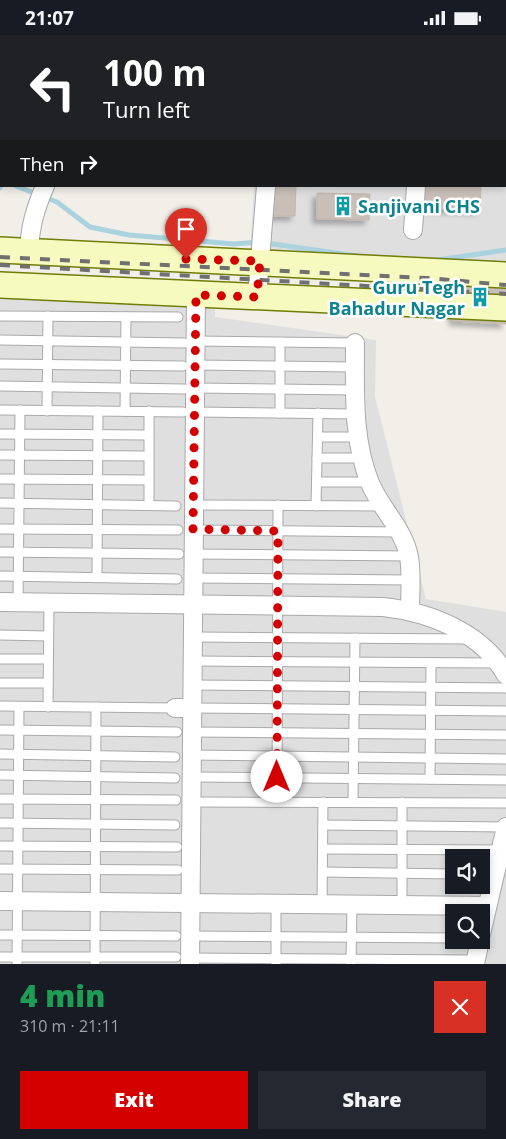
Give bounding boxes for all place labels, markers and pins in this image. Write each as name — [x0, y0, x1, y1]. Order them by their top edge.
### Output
place label: Sanjivani CHS — [358, 194, 480, 218]
building icon: Sanjivani CHS — [332, 195, 354, 217]
pin — [165, 208, 207, 259]
place label: Guru Tegh Bahadur Nagar — [329, 275, 465, 320]
building icon: Guru Tegh Bahadur Nagar — [469, 286, 491, 308]

